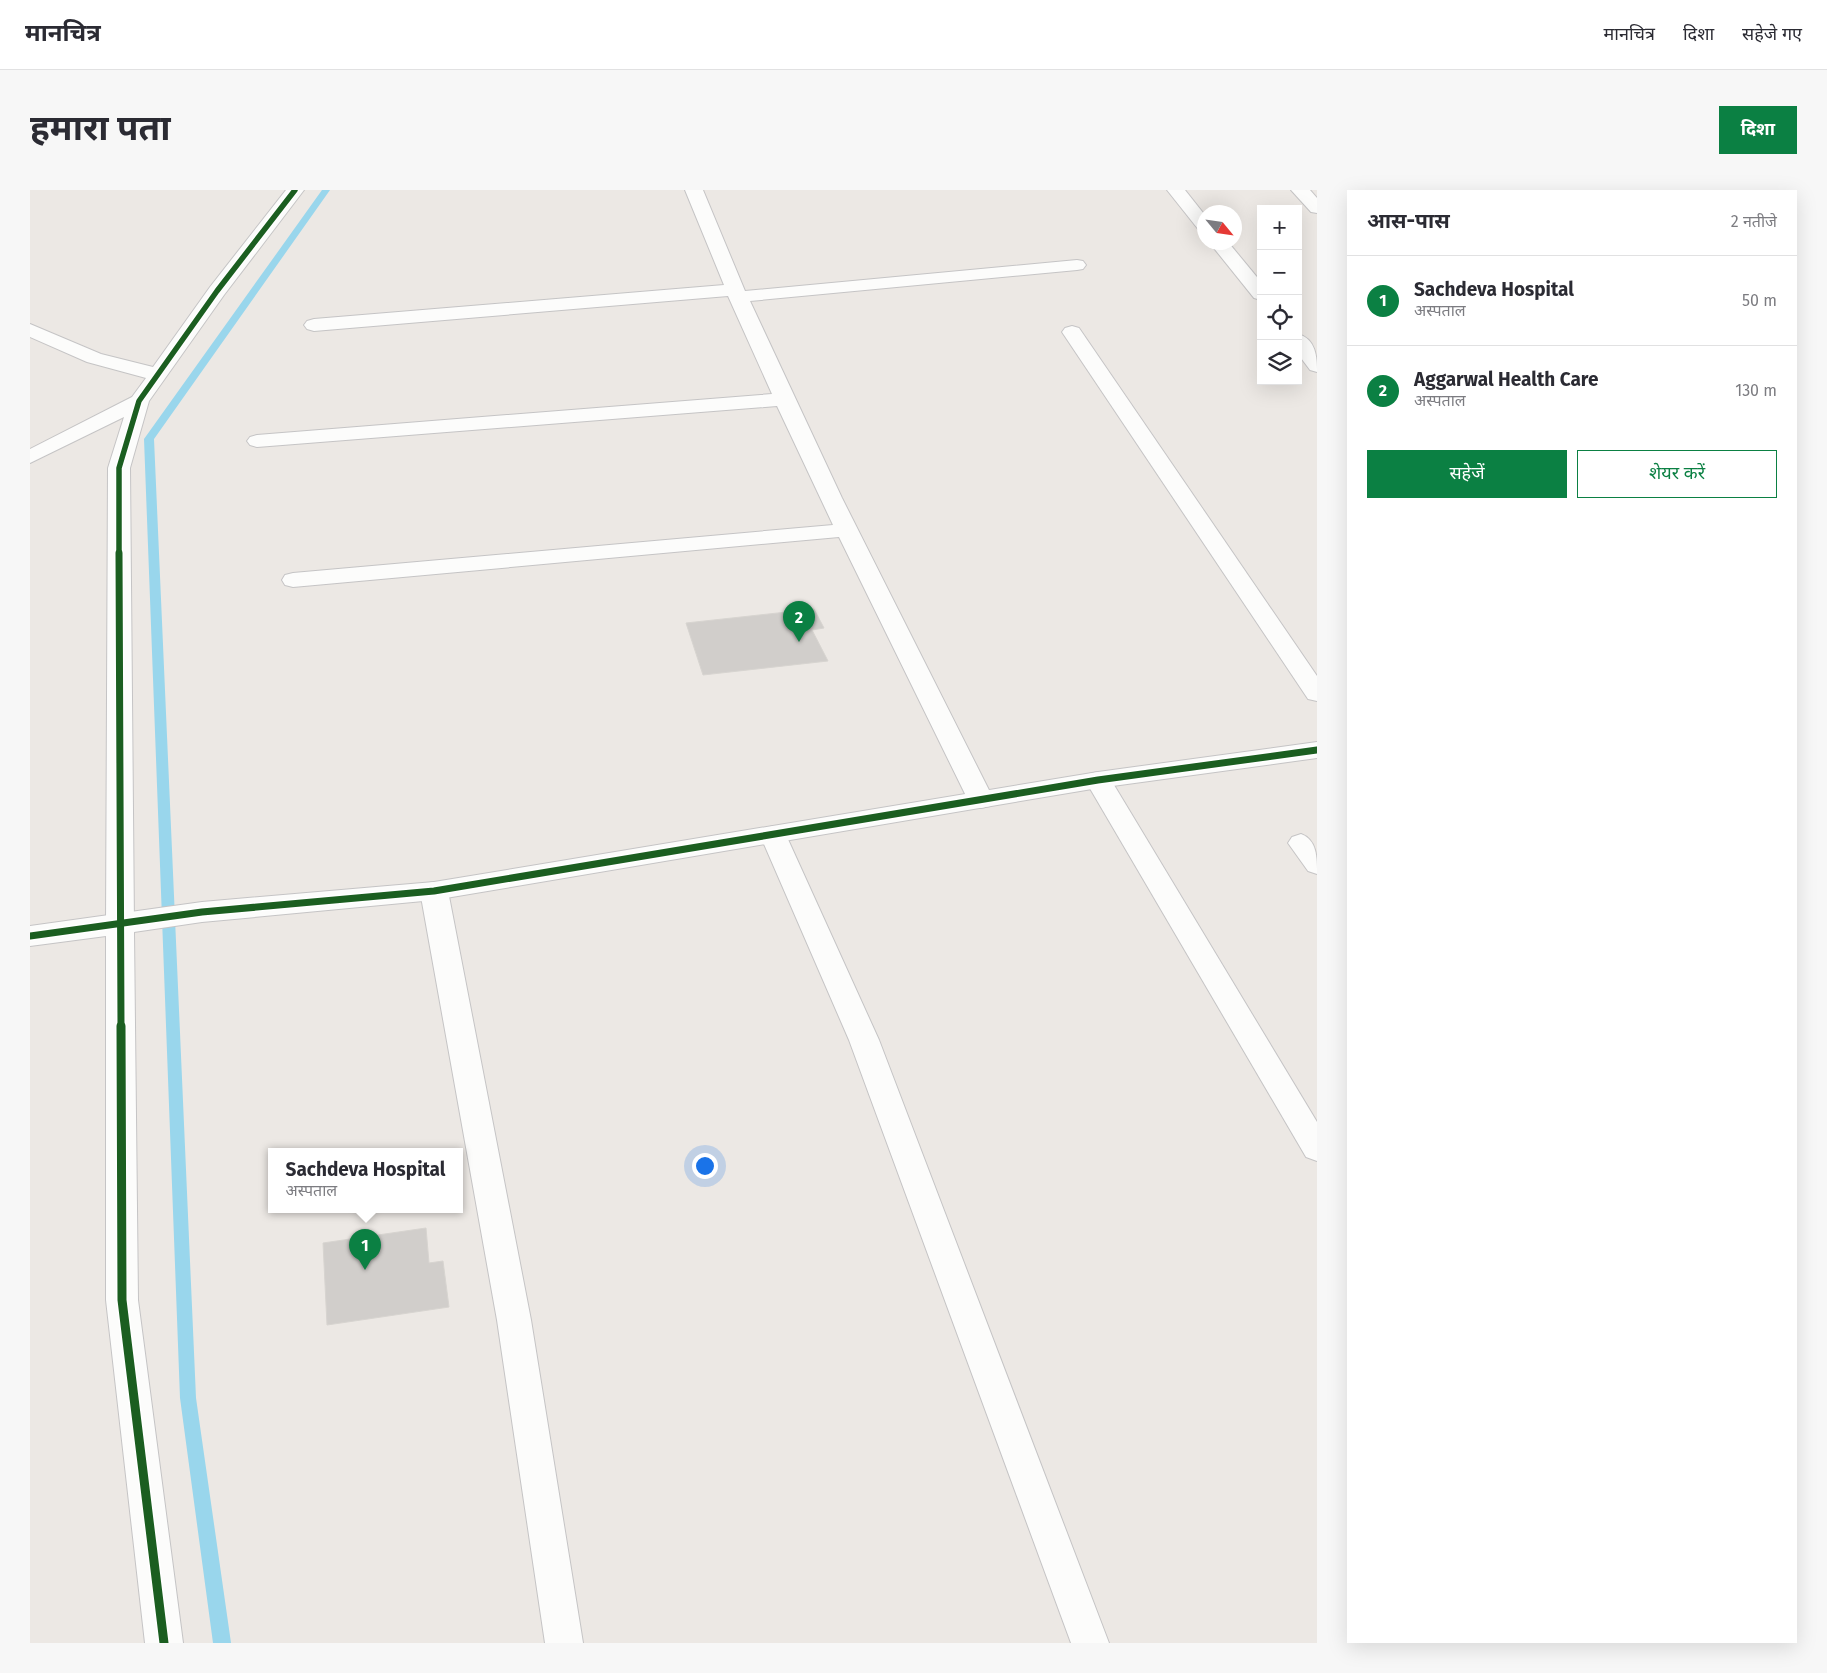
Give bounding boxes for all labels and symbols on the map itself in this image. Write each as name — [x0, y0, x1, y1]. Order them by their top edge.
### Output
north arrow — [1197, 205, 1242, 250]
pin: 2 — [783, 601, 815, 642]
your location — [692, 1153, 718, 1179]
pin: 1 — [349, 1229, 381, 1270]

